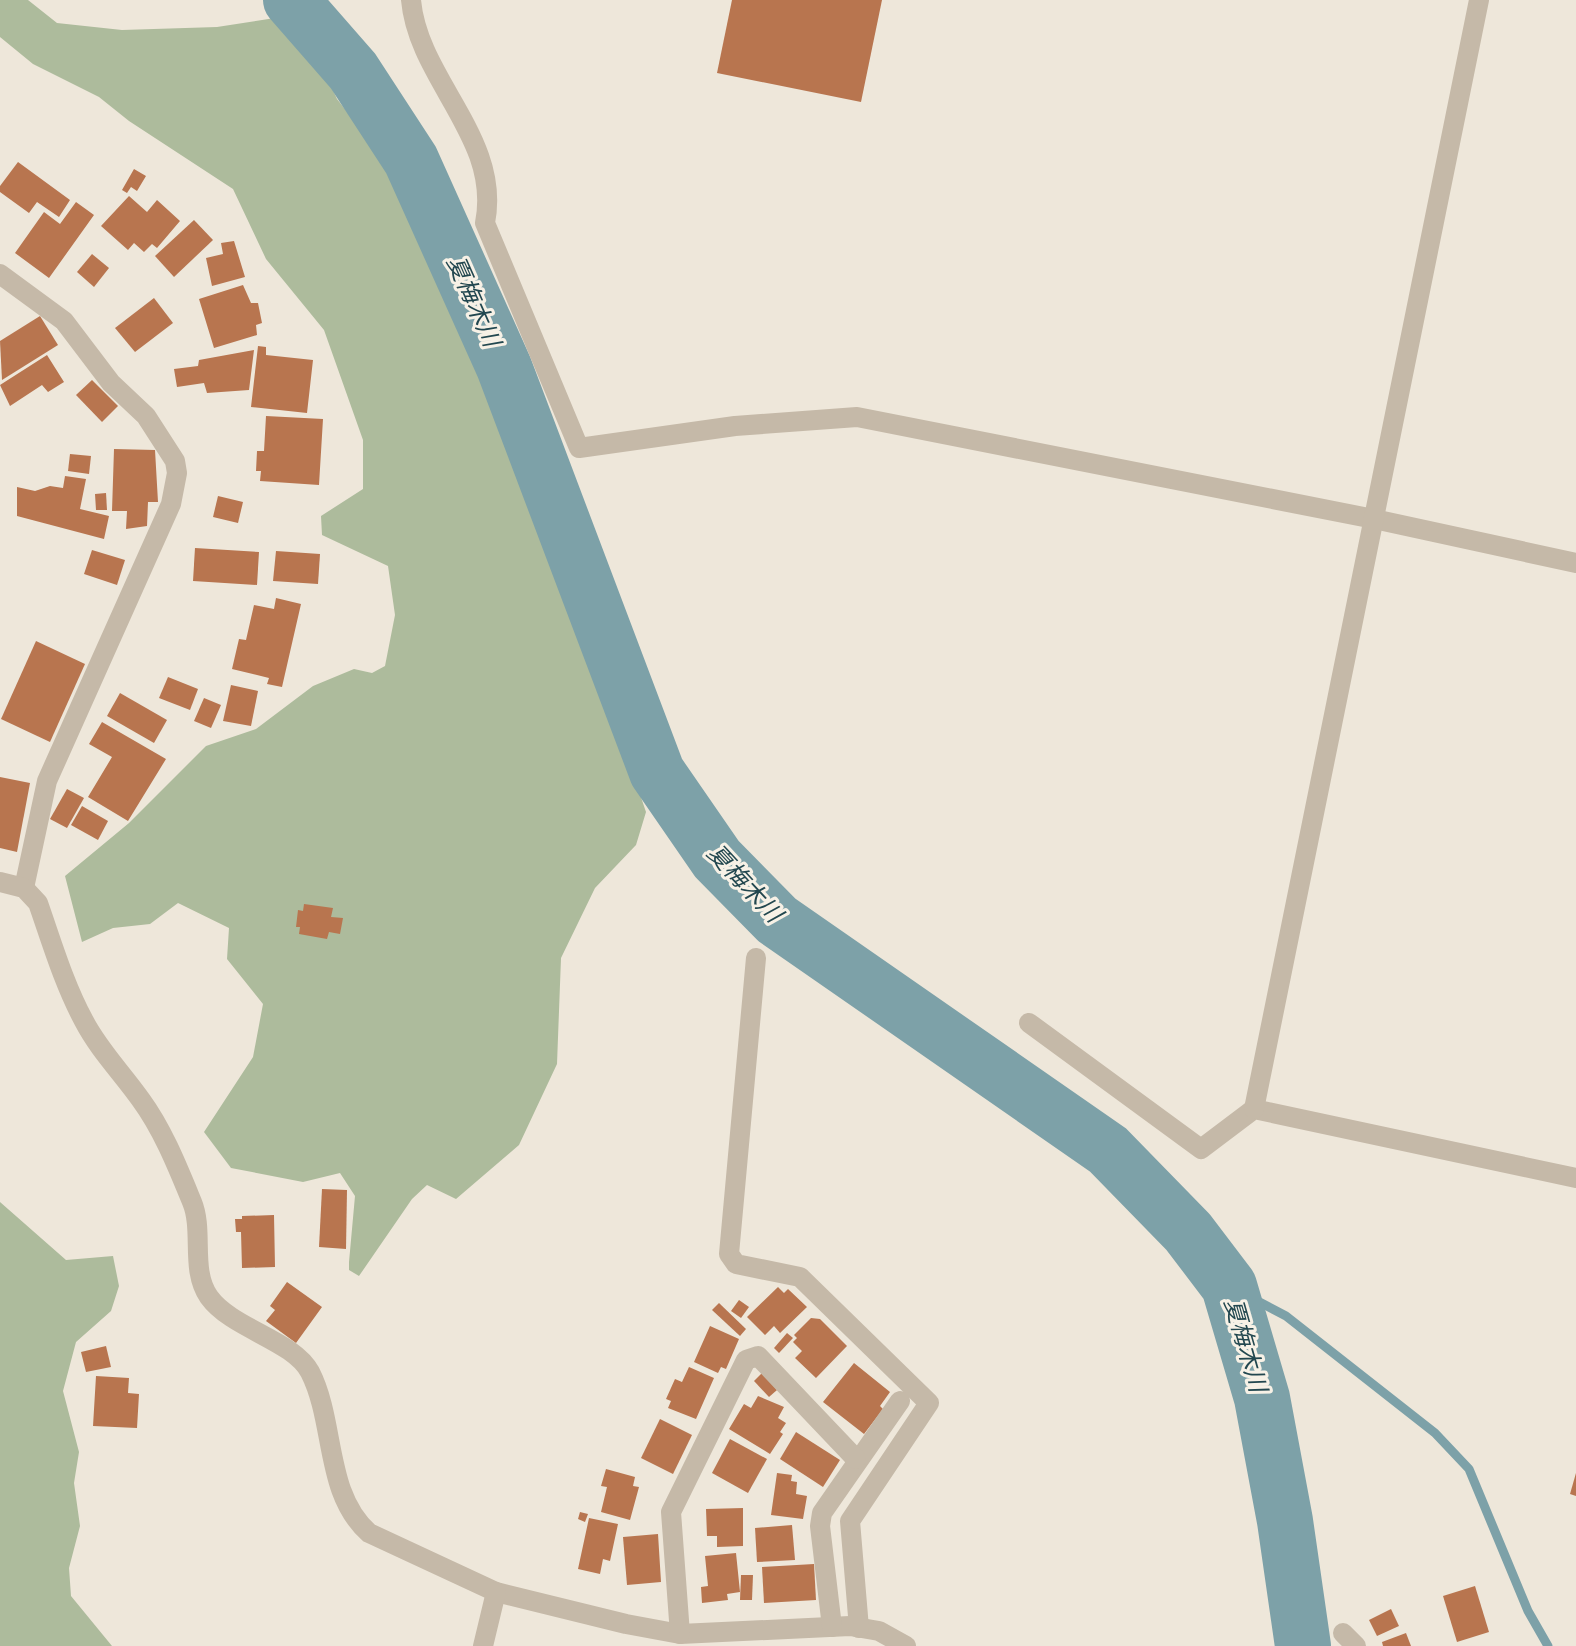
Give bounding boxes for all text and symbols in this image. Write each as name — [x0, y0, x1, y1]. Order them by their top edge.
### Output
water label: 夏梅木川 — [438, 250, 511, 355]
water label: 夏梅木川 — [699, 836, 793, 932]
water label: 夏梅木川 — [1216, 1294, 1277, 1399]

